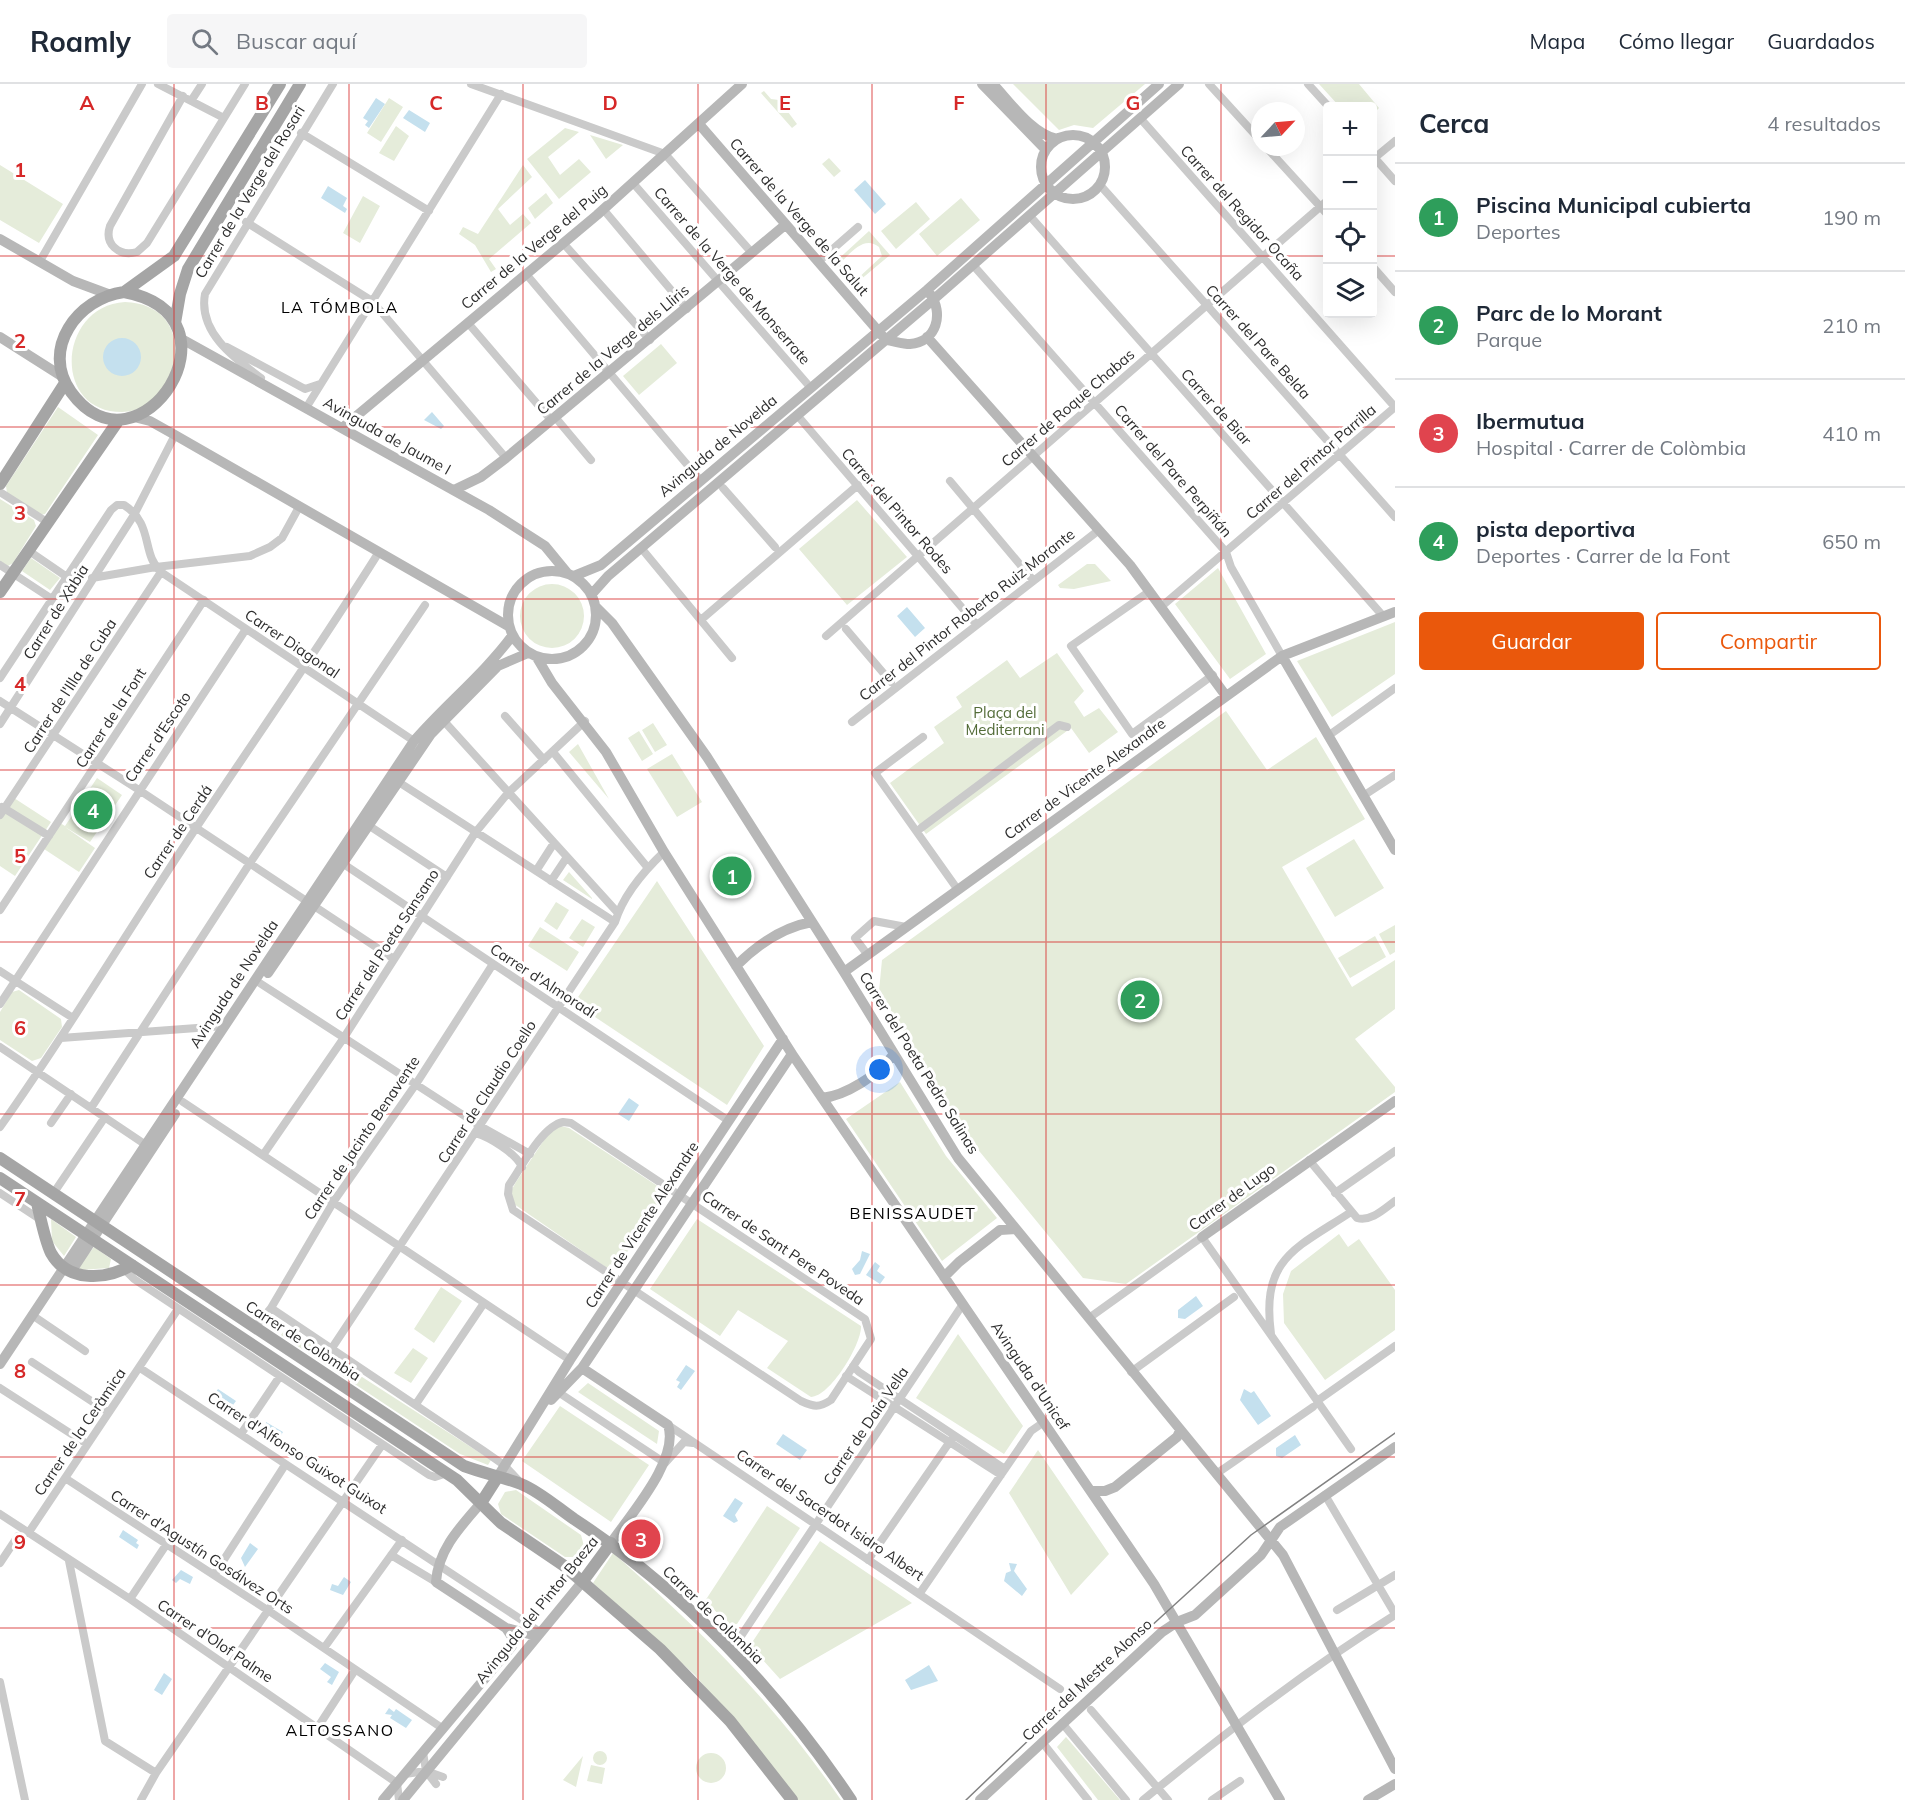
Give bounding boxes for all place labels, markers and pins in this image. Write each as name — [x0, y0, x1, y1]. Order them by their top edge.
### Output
pin: 4 — [74, 788, 112, 832]
pin: 1 — [712, 854, 752, 898]
pin: 2 — [1120, 978, 1160, 1022]
pin: 3 — [622, 1516, 660, 1562]

